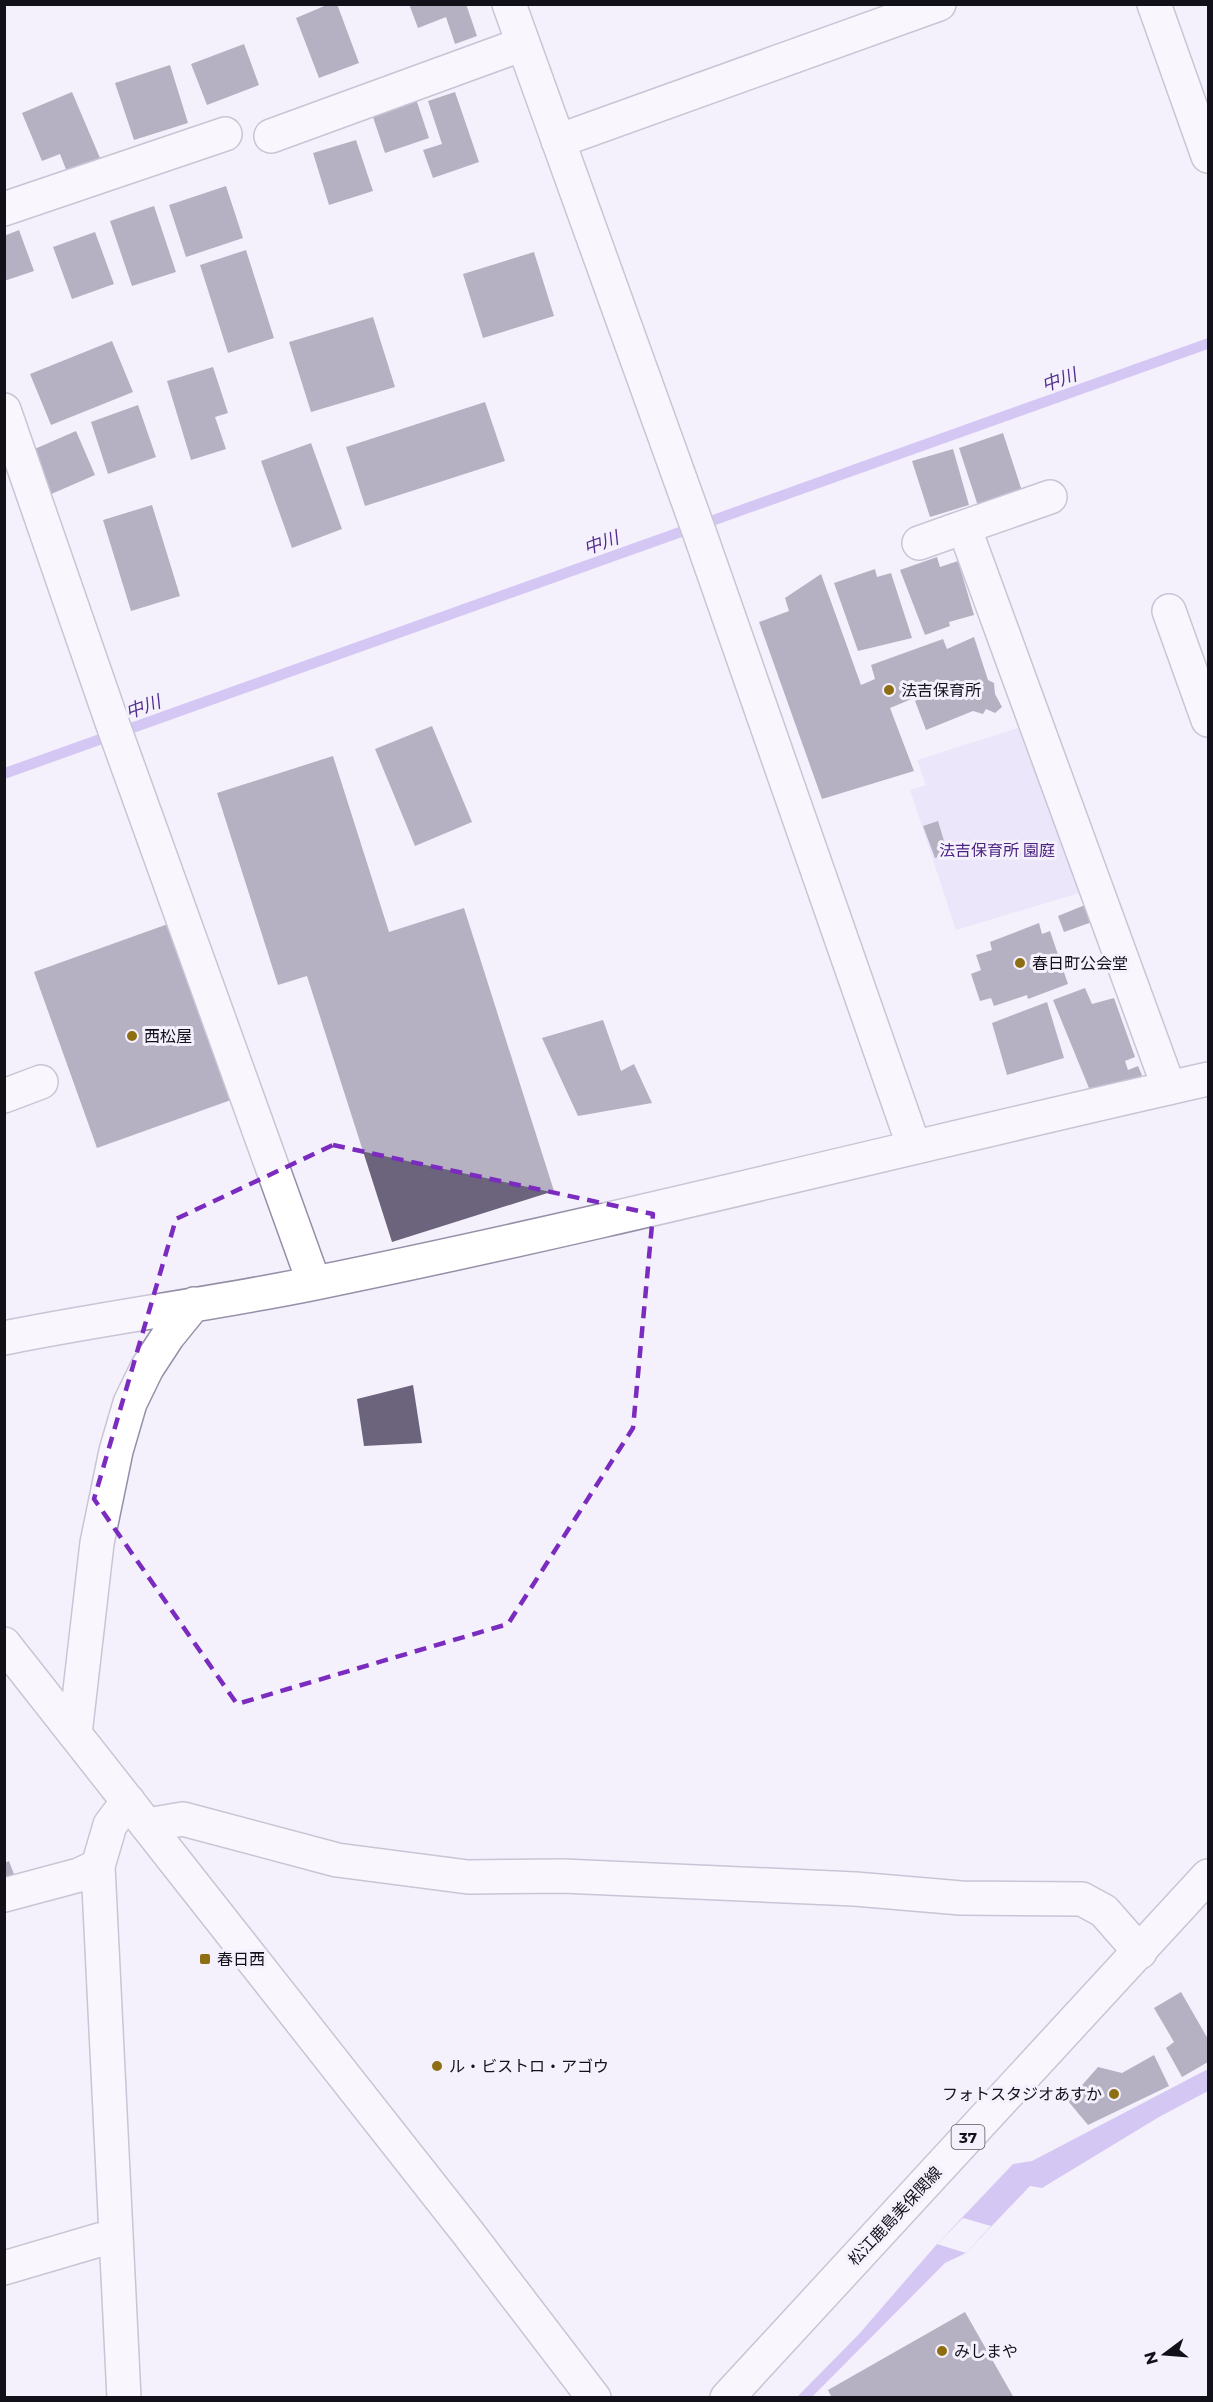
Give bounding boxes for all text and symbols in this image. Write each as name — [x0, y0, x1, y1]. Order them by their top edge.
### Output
water label: 中川 — [1038, 363, 1082, 396]
water label: 中川 — [580, 526, 624, 559]
place label: 法吉保育所 — [901, 681, 981, 700]
marker: 法吉保育所 — [882, 683, 896, 697]
water label: 中川 — [122, 690, 166, 723]
park label: 法吉保育所 園庭 — [939, 841, 1055, 860]
place label: 春日町公会堂 — [1032, 954, 1128, 973]
marker: 春日町公会堂 — [1013, 956, 1027, 970]
place label: 西松屋 — [144, 1027, 192, 1046]
marker: 西松屋 — [125, 1029, 139, 1043]
place label: 春日西 — [217, 1950, 265, 1969]
marker: 春日西 — [198, 1952, 212, 1966]
place label: ル・ビストロ・アゴウ — [449, 2057, 609, 2076]
marker: ル・ビストロ・アゴウ — [430, 2059, 444, 2073]
place label: フォトスタジオあすか — [942, 2085, 1102, 2104]
marker: フォトスタジオあすか — [1107, 2087, 1121, 2101]
road number: 37 — [952, 2125, 984, 2149]
street label: 松江鹿島美保関線 — [844, 2163, 946, 2269]
north arrow — [1135, 2324, 1195, 2384]
place label: みしまや — [954, 2342, 1018, 2361]
marker: みしまや — [935, 2344, 949, 2358]
text: N — [1140, 2349, 1162, 2367]

